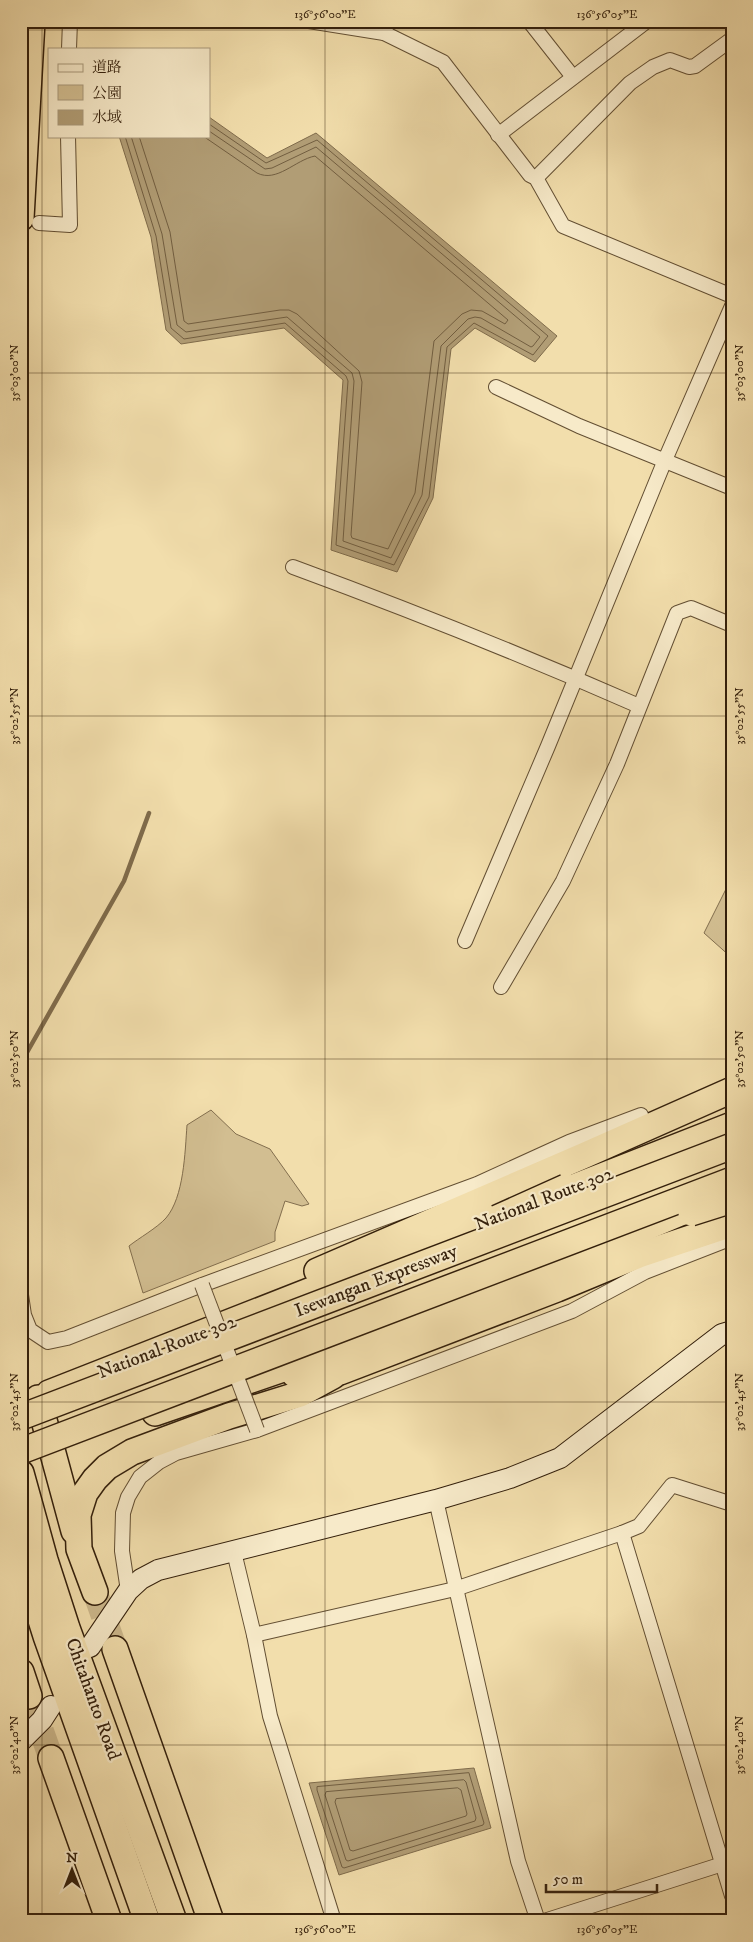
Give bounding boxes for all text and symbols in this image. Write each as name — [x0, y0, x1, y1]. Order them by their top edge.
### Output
text: 136°56'00"E — [294, 7, 356, 22]
text: 136°56'05"E — [576, 7, 638, 22]
legend — [48, 48, 210, 138]
text: 道路 — [92, 58, 122, 77]
text: 公園 — [92, 84, 122, 103]
text: 水域 — [92, 108, 122, 127]
text: 35°03'00"N — [7, 344, 22, 402]
text: 35°03'00"N — [732, 344, 747, 402]
text: 35°02'55"N — [7, 687, 22, 745]
text: 35°02'55"N — [732, 687, 747, 745]
text: 35°02'50"N — [7, 1030, 22, 1088]
text: 35°02'50"N — [732, 1030, 747, 1088]
street label: National Route 302 — [471, 1162, 617, 1236]
street label: Isewangan Expressway — [291, 1239, 462, 1323]
street label: National Route 302 — [94, 1310, 240, 1384]
text: 35°02'45"N — [7, 1373, 22, 1431]
text: 35°02'45"N — [732, 1373, 747, 1431]
street label: Chitahanto Road — [60, 1635, 126, 1764]
text: 35°02'40"N — [7, 1715, 22, 1774]
text: 35°02'40"N — [732, 1715, 747, 1774]
north arrow — [48, 1844, 98, 1894]
text: N — [66, 1849, 78, 1867]
scale bar — [546, 1862, 657, 1894]
text: 50 m — [553, 1870, 583, 1889]
text: 136°56'00"E — [294, 1922, 356, 1937]
text: 136°56'05"E — [576, 1922, 638, 1937]

